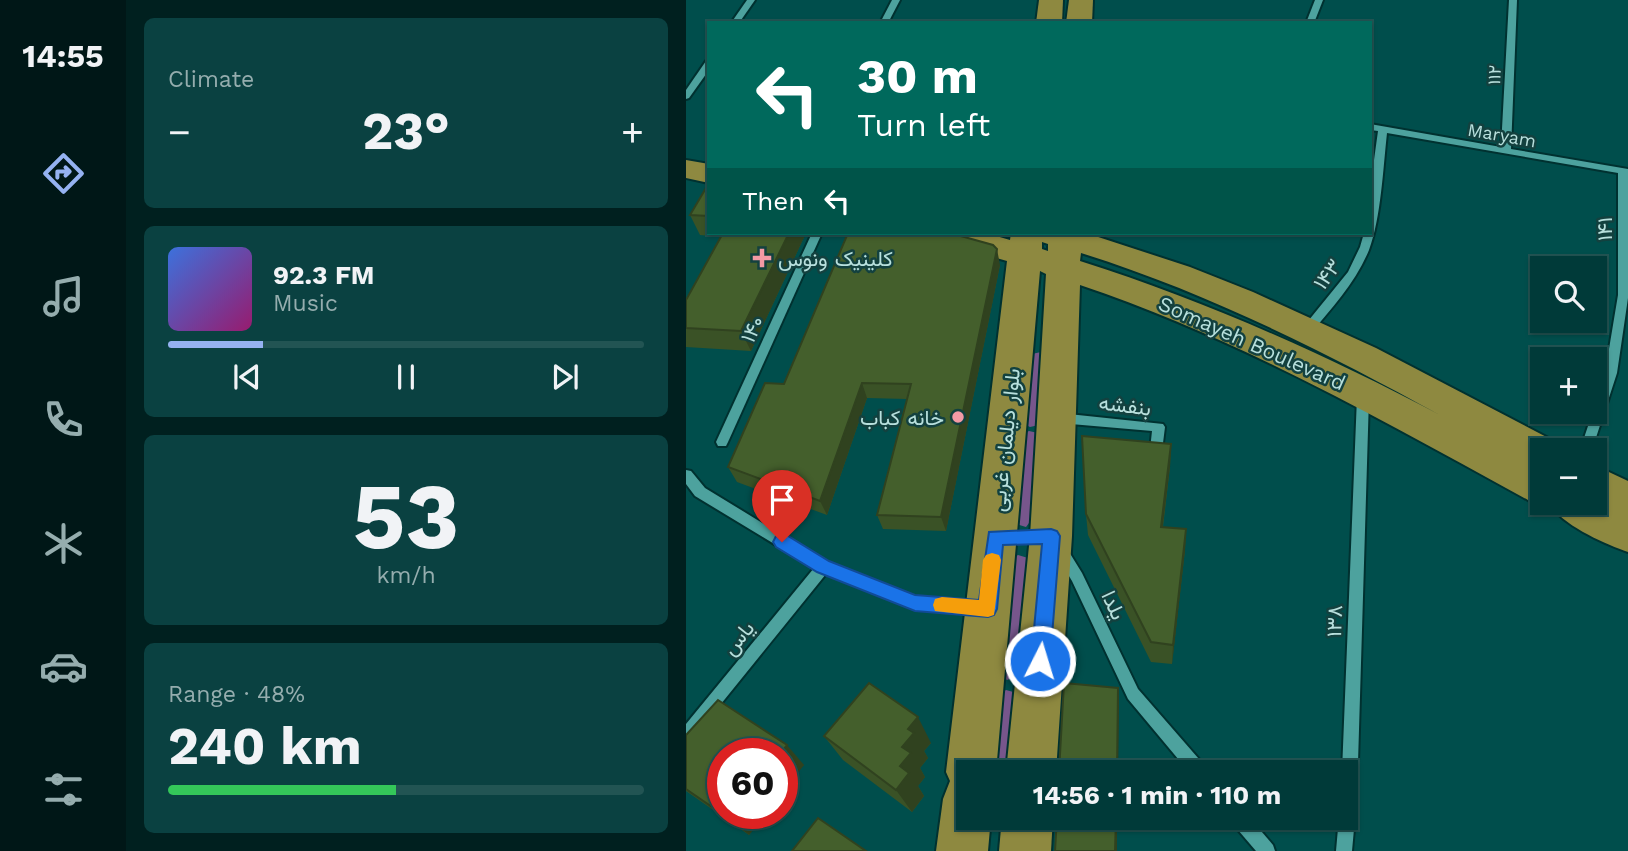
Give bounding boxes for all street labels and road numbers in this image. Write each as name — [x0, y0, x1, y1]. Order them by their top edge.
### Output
street label: ۱۱۲ — [1483, 65, 1505, 85]
street label: Maryam — [1466, 119, 1538, 151]
street label: ۱۴۱ — [1592, 217, 1617, 241]
street label: ۱۴۳ — [1308, 254, 1346, 294]
street label: Somayeh Boulevard — [1155, 291, 1349, 395]
street label: ۱۴۰ — [735, 312, 769, 346]
street label: بلوار دیلمان غربی — [985, 367, 1026, 513]
street label: بنفشه — [1097, 389, 1153, 421]
street label: یلدا — [1096, 586, 1132, 624]
street label: ۱۳۸ — [1321, 604, 1347, 638]
street label: یاس — [717, 616, 759, 660]

